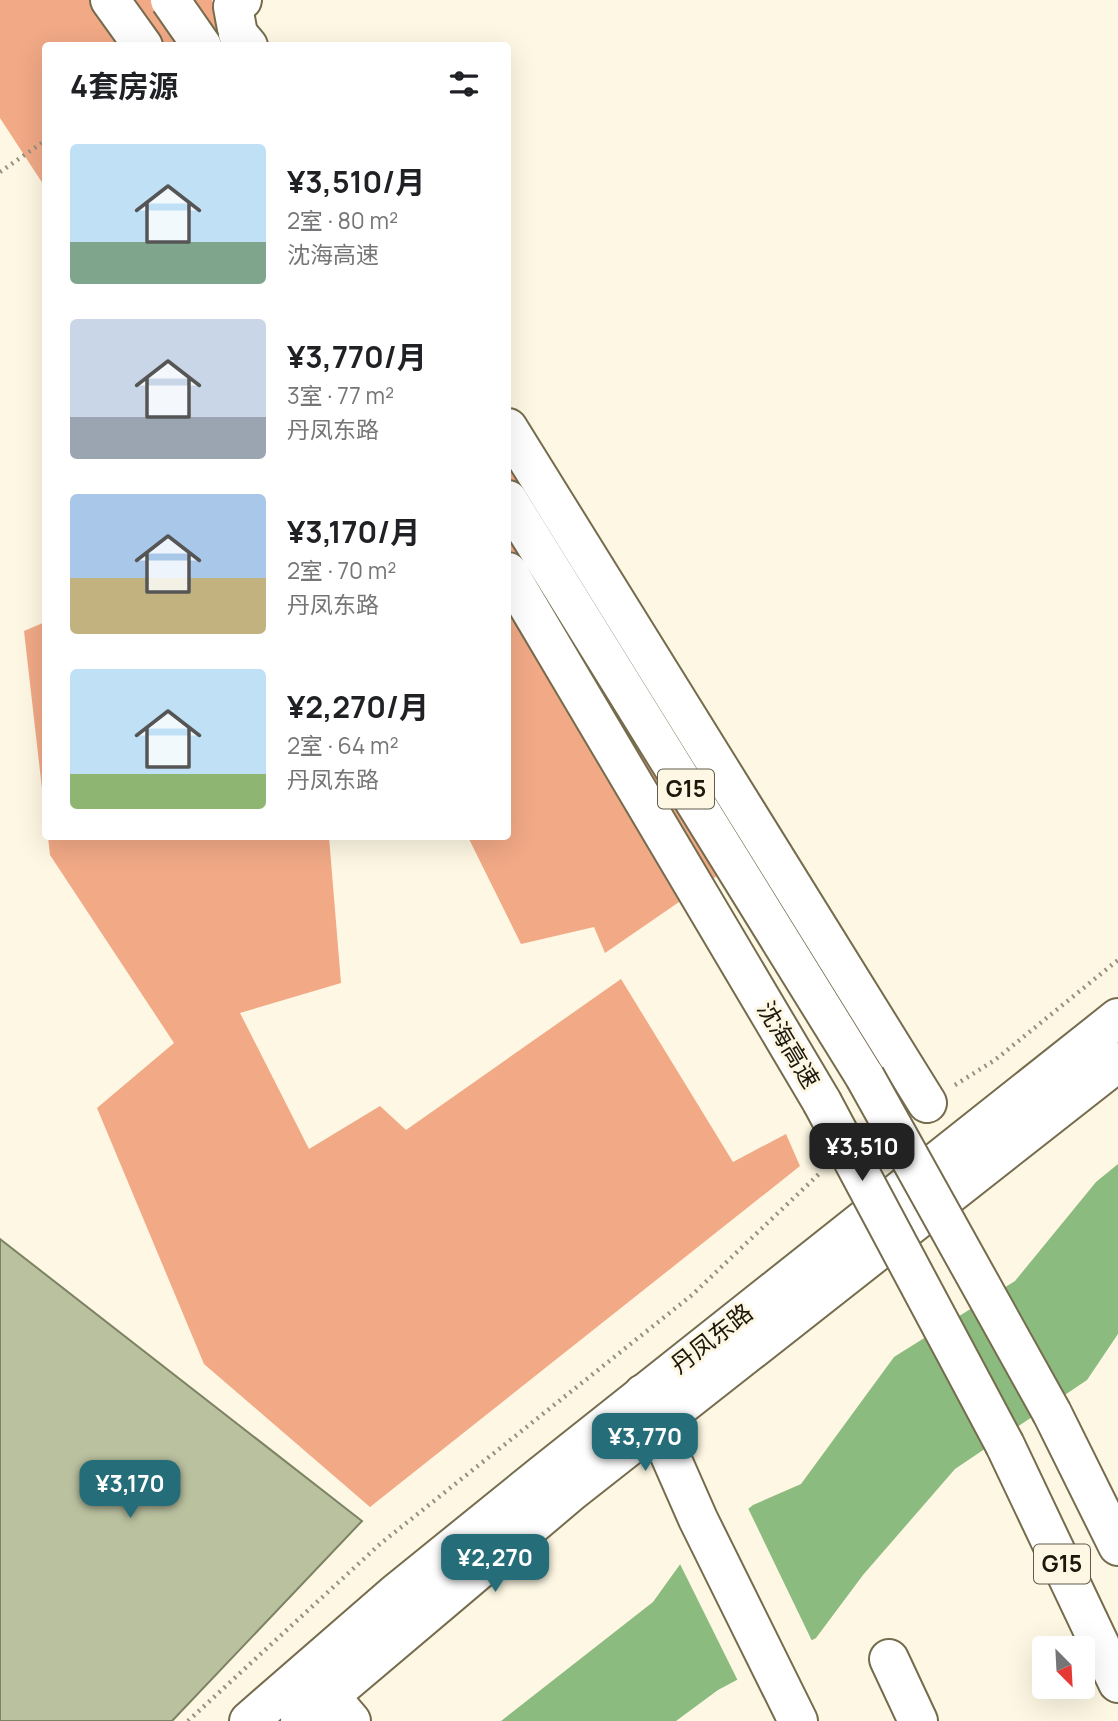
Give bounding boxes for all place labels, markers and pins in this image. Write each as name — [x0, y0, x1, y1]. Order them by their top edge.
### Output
pin: ¥3,510 — [805, 1124, 919, 1183]
pin: ¥3,770 — [588, 1414, 702, 1473]
pin: ¥3,170 — [73, 1460, 187, 1520]
pin: ¥2,270 — [438, 1534, 552, 1594]

